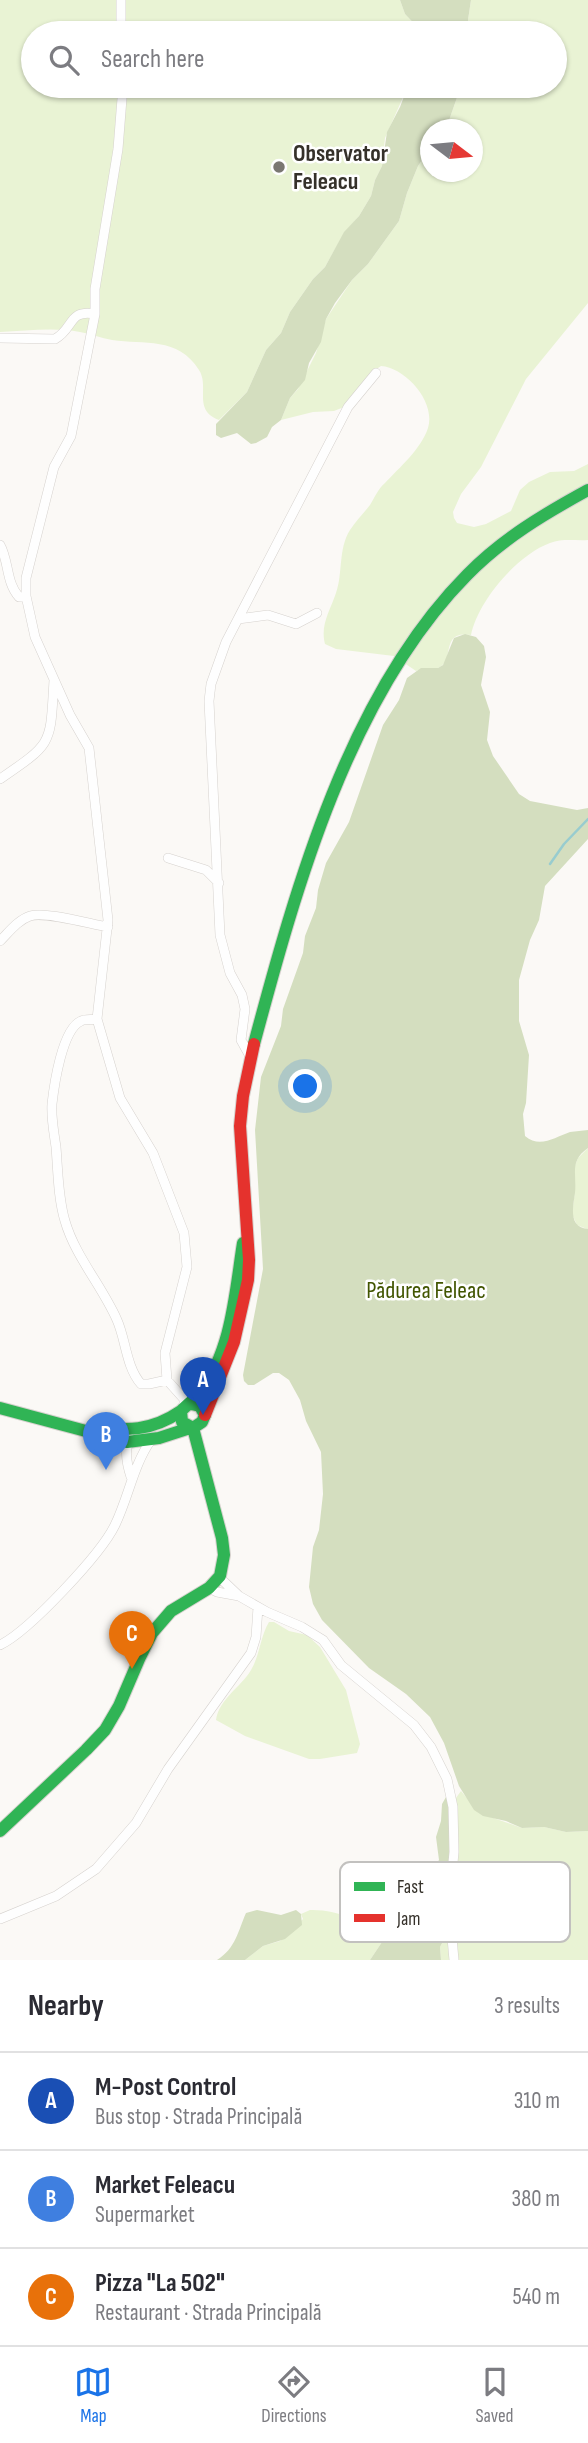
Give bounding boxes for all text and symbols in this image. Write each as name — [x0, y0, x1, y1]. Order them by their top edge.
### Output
search box — [21, 21, 567, 98]
icon: search — [45, 41, 83, 79]
text: Search here — [101, 44, 204, 75]
north arrow — [420, 119, 483, 182]
place label: Observator Feleacu — [293, 139, 389, 196]
marker: Observator Feleacu — [271, 159, 287, 175]
your location — [288, 1069, 322, 1103]
park label: Pădurea Feleac — [366, 1276, 486, 1305]
pin: A — [180, 1357, 226, 1415]
pin: B — [83, 1412, 129, 1470]
pin: C — [109, 1611, 155, 1669]
legend — [340, 1862, 570, 1942]
text: Fast — [397, 1876, 424, 1899]
text: Jam — [396, 1908, 420, 1931]
text: Nearby — [28, 1988, 104, 2024]
text: 3 results — [494, 1992, 560, 2020]
text: M-Post Control — [95, 2072, 236, 2103]
text: A — [46, 2087, 56, 2115]
text: 310 m — [514, 2087, 560, 2115]
text: Bus stop · Strada Principală — [95, 2103, 302, 2131]
text: Market Feleacu — [95, 2170, 235, 2201]
text: B — [46, 2185, 56, 2213]
text: 380 m — [512, 2185, 560, 2213]
text: Supermarket — [95, 2201, 195, 2229]
text: Pizza "La 502" — [95, 2268, 225, 2299]
text: C — [45, 2283, 57, 2311]
text: 540 m — [512, 2283, 560, 2311]
text: Restaurant · Strada Principală — [95, 2299, 322, 2327]
tab: Map — [74, 2363, 112, 2428]
tab: Directions — [261, 2363, 327, 2428]
tab: Saved — [475, 2363, 514, 2428]

